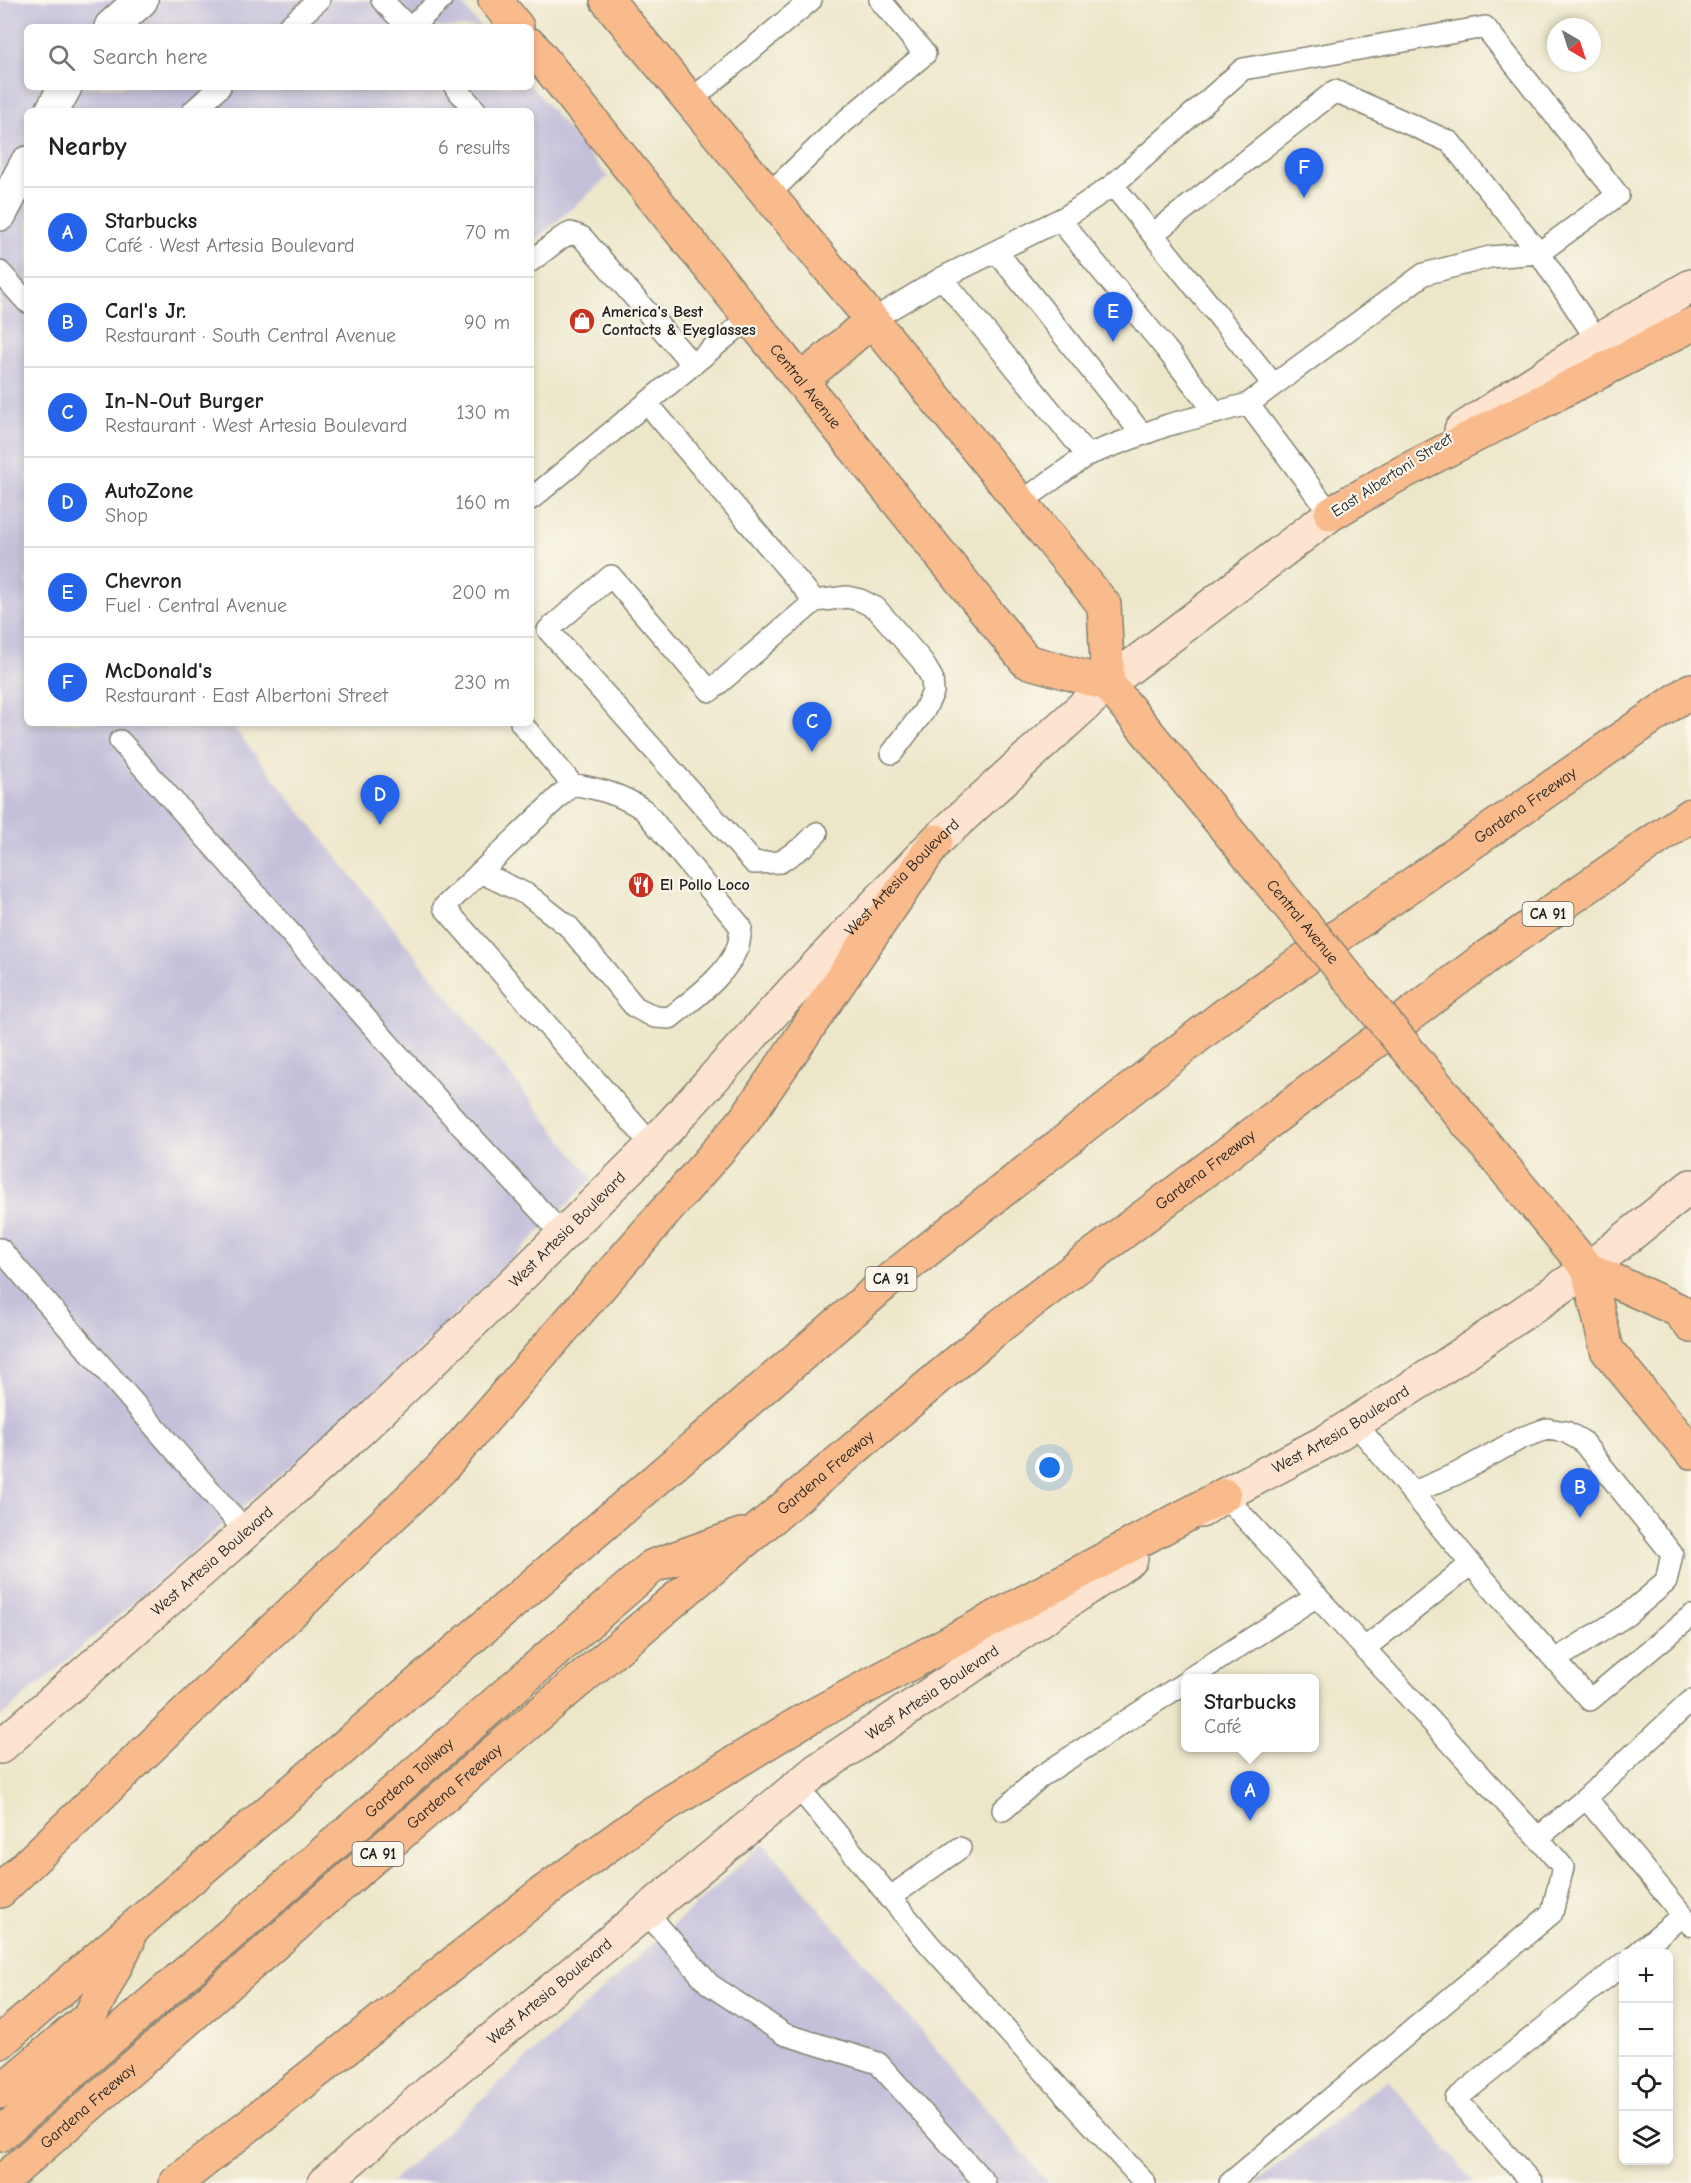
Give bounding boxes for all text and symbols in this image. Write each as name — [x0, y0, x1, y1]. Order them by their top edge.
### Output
north arrow — [1547, 18, 1601, 72]
search box — [24, 24, 534, 90]
icon: search — [45, 41, 78, 74]
text: Search here — [93, 44, 208, 70]
text: Nearby — [48, 132, 127, 162]
text: 6 results — [438, 136, 510, 159]
pin: F — [1284, 148, 1324, 198]
text: Starbucks — [105, 208, 197, 234]
text: A — [62, 221, 73, 244]
text: 70 m — [465, 221, 510, 244]
text: Café · West Artesia Boulevard — [105, 234, 355, 257]
pin: E — [1094, 292, 1132, 342]
text: Carl's Jr. — [105, 298, 186, 324]
place label: America's Best Contacts & Eyeglasses — [602, 303, 756, 339]
shop icon: America's Best Contacts & Eyeglasses — [567, 306, 597, 336]
text: B — [61, 311, 74, 334]
text: 90 m — [464, 311, 510, 334]
text: Restaurant · South Central Avenue — [105, 324, 396, 347]
street label: Central Avenue — [766, 341, 845, 432]
text: In-N-Out Burger — [105, 388, 263, 414]
text: C — [61, 401, 74, 424]
text: 130 m — [457, 401, 510, 424]
text: Restaurant · West Artesia Boulevard — [105, 414, 407, 437]
street label: East Albertoni Street — [1328, 429, 1456, 521]
text: AutoZone — [105, 478, 193, 504]
text: D — [61, 491, 74, 514]
text: 160 m — [456, 491, 510, 514]
text: Shop — [105, 504, 148, 527]
text: Chevron — [105, 568, 182, 594]
text: E — [62, 581, 73, 604]
text: 200 m — [452, 581, 510, 604]
text: Fuel · Central Avenue — [105, 594, 287, 617]
text: McDonald's — [105, 658, 212, 684]
text: F — [62, 671, 73, 694]
text: 230 m — [454, 671, 510, 694]
text: Restaurant · East Albertoni Street — [105, 684, 388, 707]
pin: C — [792, 702, 832, 752]
street label: Gardena Freeway — [1471, 763, 1581, 847]
pin: D — [360, 776, 400, 825]
street label: West Artesia Boulevard — [841, 815, 963, 940]
restaurant icon: El Pollo Loco — [626, 870, 656, 900]
place label: El Pollo Loco — [660, 876, 750, 894]
street label: Central Avenue — [1263, 876, 1342, 967]
road number: CA 91 — [1522, 902, 1574, 926]
street label: Gardena Freeway — [1152, 1126, 1260, 1214]
street label: West Artesia Boulevard — [506, 1168, 629, 1291]
road number: CA 91 — [866, 1267, 916, 1291]
street label: West Artesia Boulevard — [1269, 1382, 1413, 1477]
street label: Gardena Freeway — [774, 1427, 878, 1519]
your location — [1035, 1453, 1064, 1482]
pin: B — [1560, 1468, 1600, 1518]
street label: West Artesia Boulevard — [148, 1503, 277, 1620]
street label: West Artesia Boulevard — [863, 1642, 1002, 1744]
popup — [1181, 1674, 1319, 1752]
text: Starbucks — [1204, 1689, 1296, 1715]
text: Café — [1204, 1715, 1242, 1738]
street label: Gardena Tollway — [361, 1734, 458, 1822]
street label: Gardena Freeway — [403, 1740, 506, 1833]
pin: A — [1230, 1772, 1270, 1821]
road number: CA 91 — [352, 1842, 404, 1866]
street label: West Artesia Boulevard — [484, 1935, 616, 2048]
map controls — [1619, 1949, 1673, 2165]
button: + — [1619, 1949, 1673, 2003]
button: − — [1619, 2003, 1673, 2057]
button: locate — [1619, 2057, 1673, 2111]
street label: Gardena Freeway — [37, 2059, 140, 2153]
button: layers — [1619, 2111, 1673, 2165]

